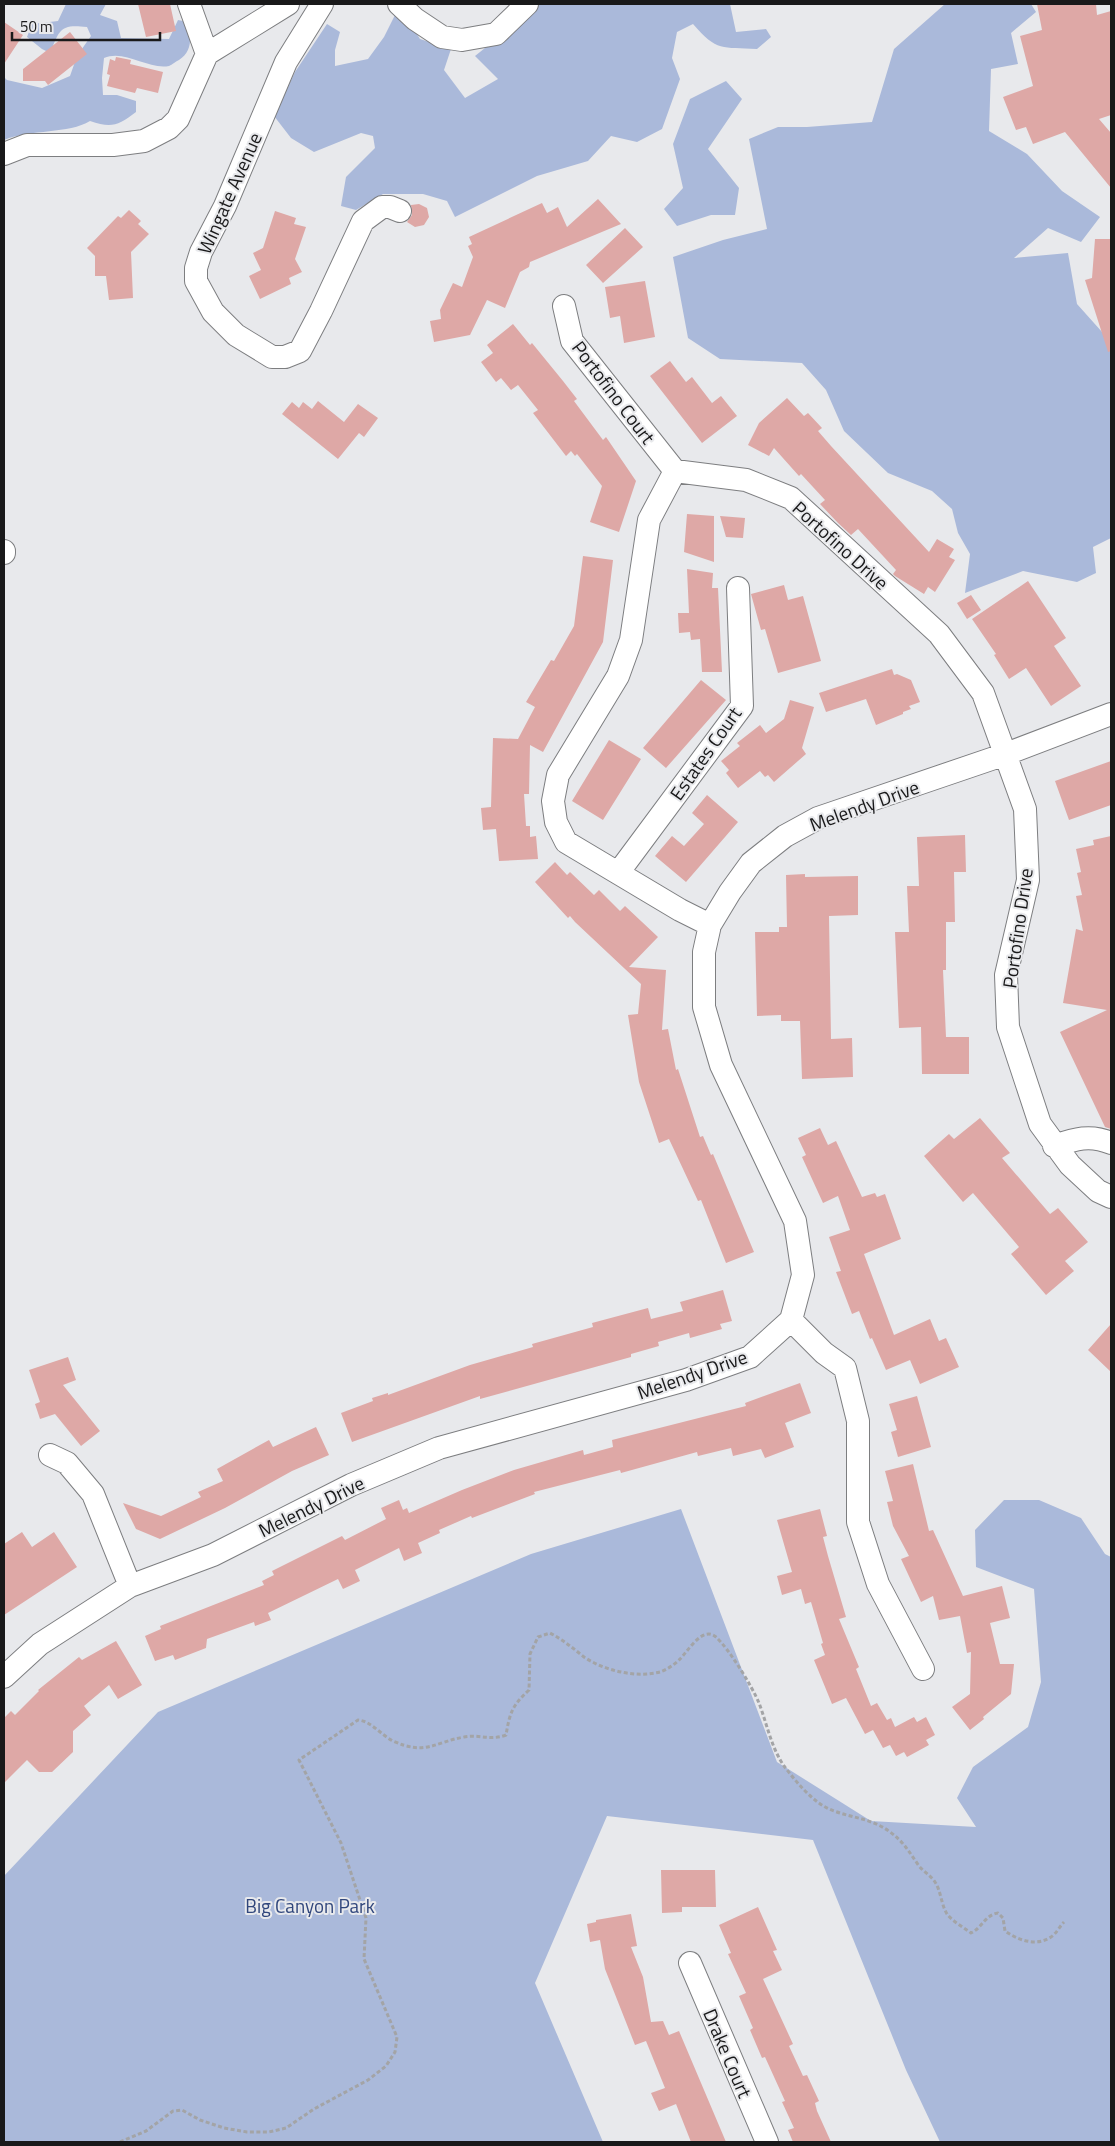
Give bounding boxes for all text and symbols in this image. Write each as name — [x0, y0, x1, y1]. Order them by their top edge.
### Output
scale bar — [12, 10, 160, 42]
text: 50 m — [20, 15, 53, 38]
street label: Wingate Avenue — [189, 128, 269, 258]
street label: Portofino Court — [565, 334, 663, 450]
street label: Portofino Drive — [786, 494, 896, 596]
street label: Estates Court — [662, 700, 748, 806]
street label: Melendy Drive — [805, 772, 923, 838]
street label: Portofino Drive — [994, 866, 1040, 990]
street label: Melendy Drive — [633, 1342, 751, 1406]
street label: Melendy Drive — [253, 1468, 369, 1544]
park label: Big Canyon Park — [245, 1891, 375, 1920]
street label: Drake Court — [696, 2004, 760, 2102]

